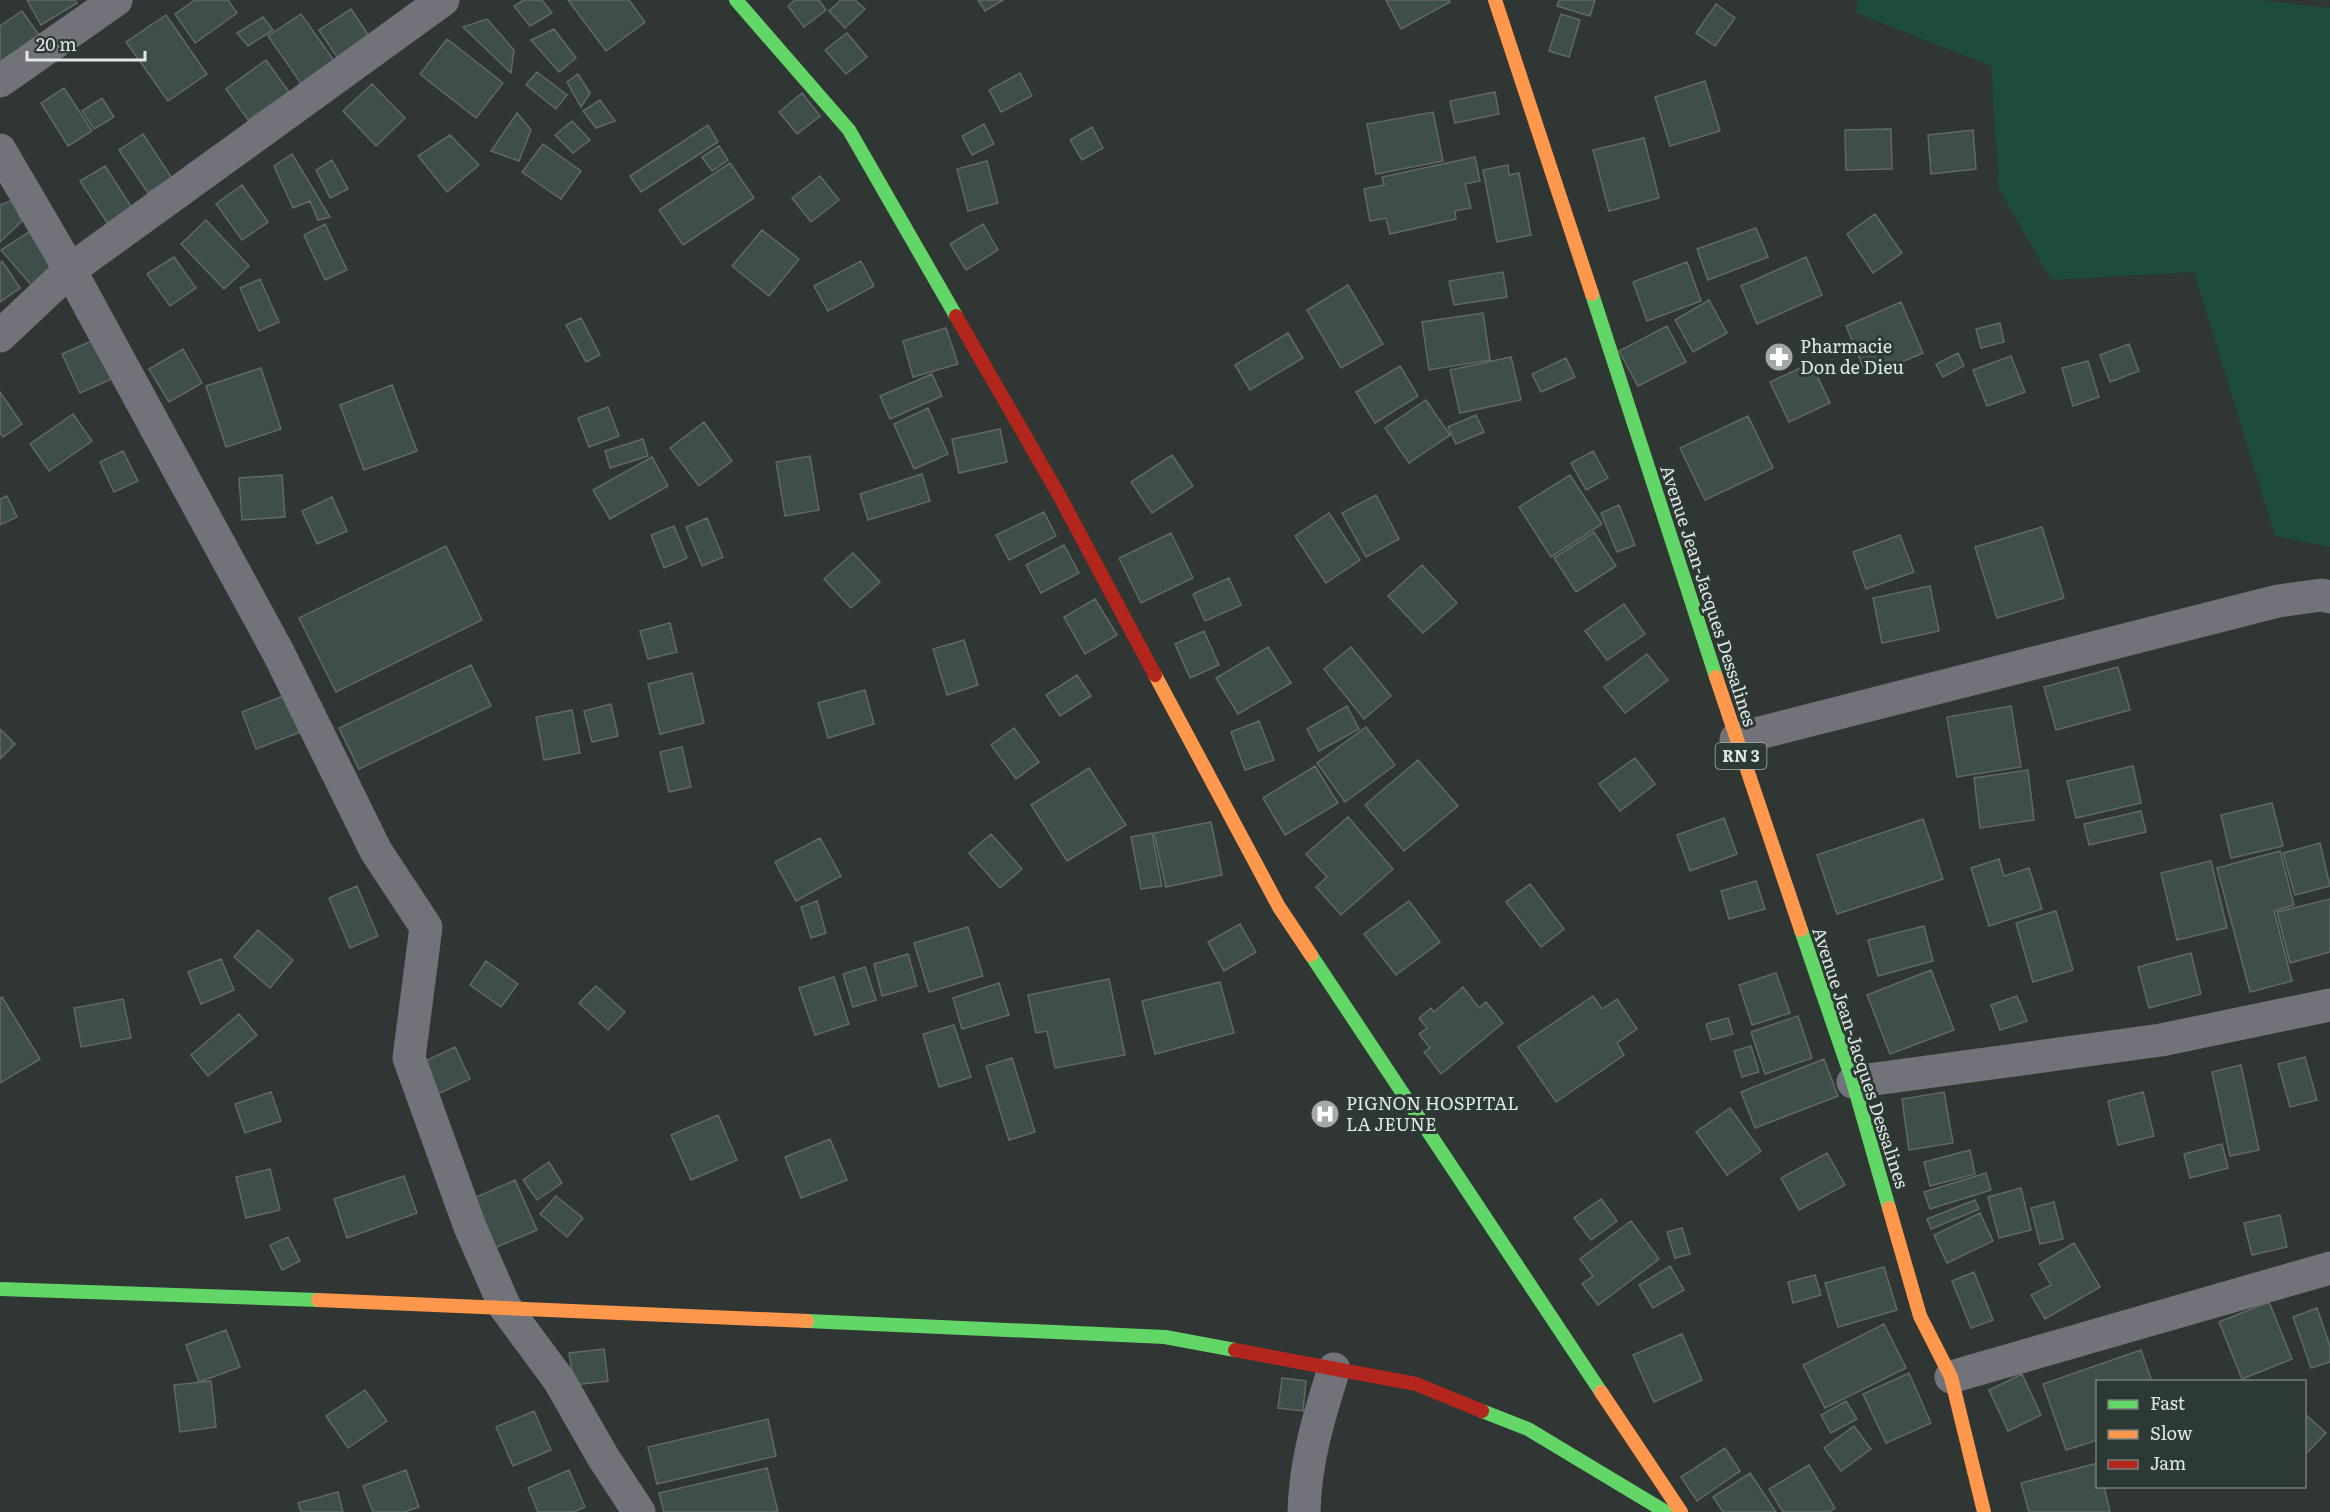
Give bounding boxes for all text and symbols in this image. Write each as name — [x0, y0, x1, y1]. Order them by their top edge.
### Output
scale bar — [27, 24, 146, 62]
text: 20 m — [36, 30, 77, 57]
place label: Pharmacie Don de Dieu — [1800, 332, 1904, 380]
pharmacy icon: Pharmacie Don de Dieu — [1763, 341, 1795, 373]
street label: Avenue Jean-Jacques Dessalines — [1654, 461, 1765, 730]
road number: RN 3 — [1716, 743, 1766, 769]
street label: Avenue Jean-Jacques Dessalines — [1806, 923, 1917, 1192]
place label: PIGNON HOSPITAL LA JEUNE — [1346, 1089, 1519, 1137]
hospital icon: PIGNON HOSPITAL LA JEUNE — [1309, 1098, 1341, 1130]
legend — [2096, 1380, 2306, 1488]
text: Fast — [2150, 1389, 2186, 1416]
text: Slow — [2150, 1419, 2193, 1446]
text: Jam — [2150, 1449, 2186, 1476]

